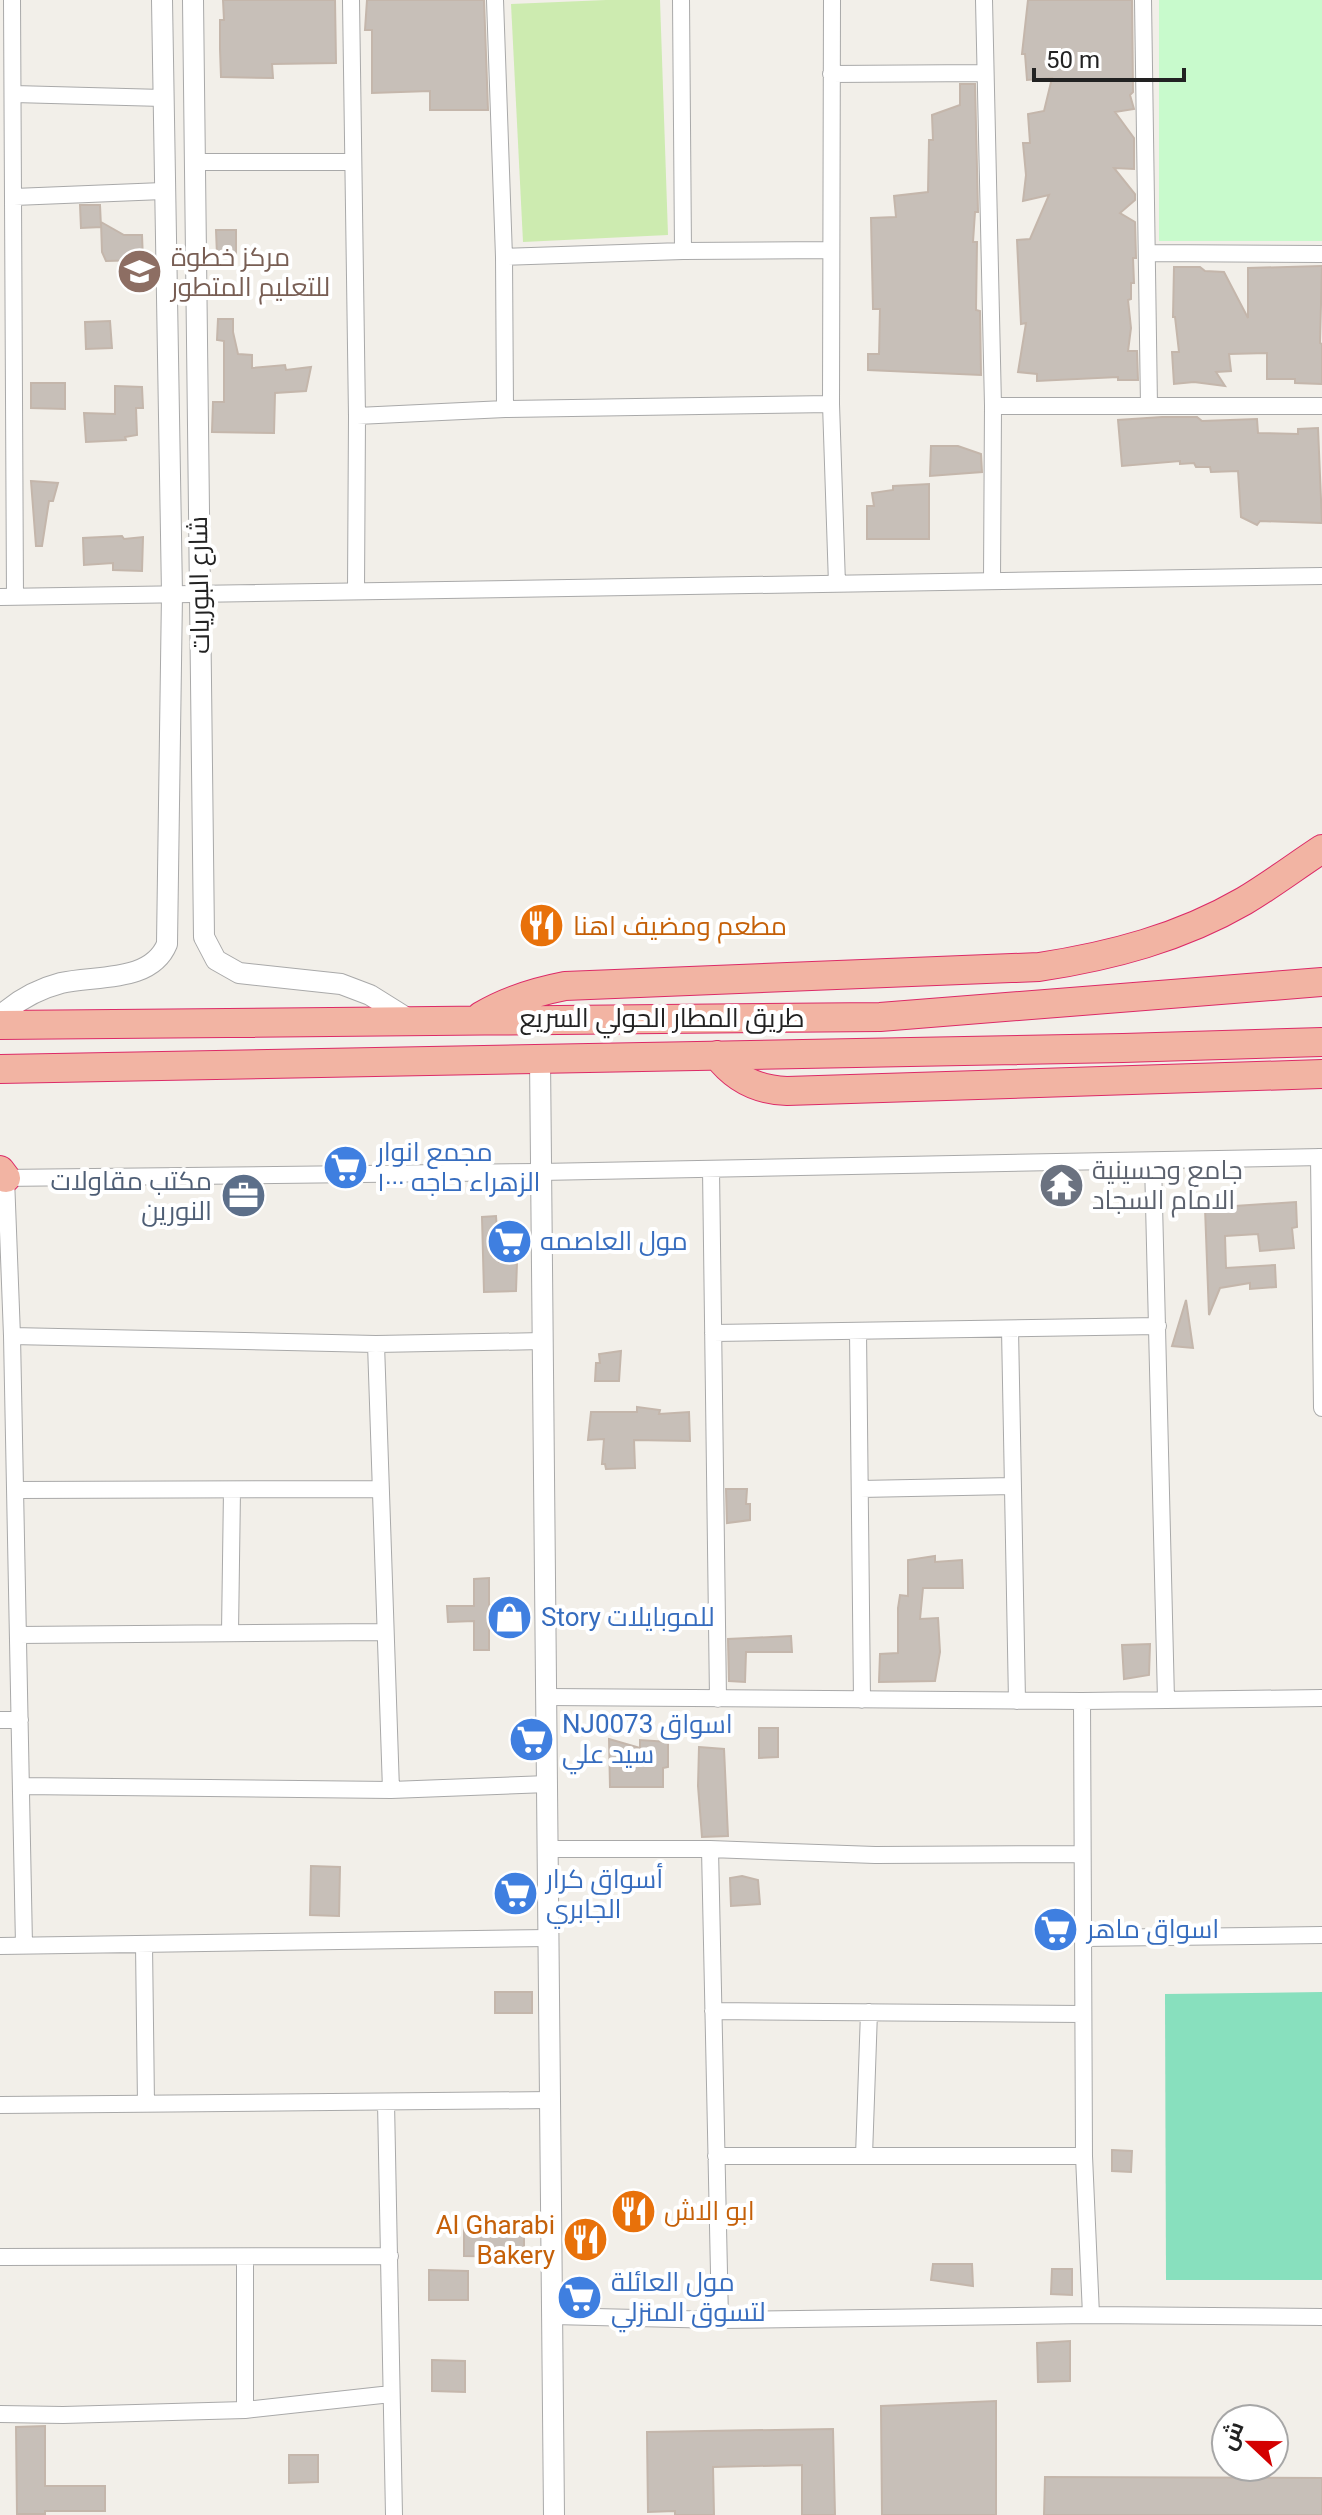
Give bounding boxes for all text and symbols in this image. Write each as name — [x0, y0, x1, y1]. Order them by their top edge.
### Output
scale bar — [1034, 32, 1184, 82]
text: 50 m — [1046, 46, 1100, 74]
place label: مركز خطوة للتعليم المتطور — [169, 242, 330, 305]
school or university icon: مركز خطوة للتعليم المتطور — [116, 248, 164, 296]
street label: شارع البوريات — [183, 516, 217, 654]
restaurant icon: مطعم ومضيف اهنا — [518, 902, 566, 950]
place label: مطعم ومضيف اهنا — [573, 911, 787, 944]
street label: طريق المطار الحولي السريع — [519, 1003, 805, 1039]
place label: مجمع انوار الزهراء حاجه ١٠٠٠ — [375, 1137, 541, 1197]
supermarket icon: مجمع انوار الزهراء حاجه ١٠٠٠ — [322, 1143, 370, 1191]
place label: جامع وحسينية الامام السجاد — [1092, 1155, 1243, 1218]
temple icon: جامع وحسينية الامام السجاد — [1037, 1161, 1085, 1209]
place label: مكتب مقاولات النورين — [50, 1166, 212, 1227]
office icon: مكتب مقاولات النورين — [219, 1172, 267, 1220]
supermarket icon: مول العاصمه — [485, 1217, 533, 1265]
place label: مول العاصمه — [540, 1226, 688, 1256]
shop icon: Story للموبايلات — [486, 1593, 534, 1641]
place label: Story للموبايلات — [541, 1602, 715, 1632]
place label: NJ0073 اسواق سيد علي — [562, 1709, 733, 1775]
supermarket icon: NJ0073 اسواق سيد علي — [507, 1715, 555, 1763]
place label: أسواق كرار الجابري — [544, 1862, 663, 1929]
supermarket icon: أسواق كرار الجابري — [491, 1870, 539, 1918]
supermarket icon: اسواق ماهر — [1032, 1905, 1080, 1953]
place label: اسواق ماهر — [1085, 1914, 1219, 1945]
restaurant icon: ابو الاش — [609, 2187, 657, 2235]
place label: ابو الاش — [664, 2196, 755, 2227]
place label: Al Gharabi Bakery — [436, 2210, 555, 2270]
restaurant icon: Al Gharabi Bakery — [562, 2216, 610, 2264]
place label: مول العائلة لتسوق المنزلي — [611, 2267, 766, 2333]
supermarket icon: مول العائلة لتسوق المنزلي — [556, 2273, 604, 2321]
north arrow — [1210, 2403, 1290, 2483]
text: ش — [1215, 2418, 1250, 2454]

